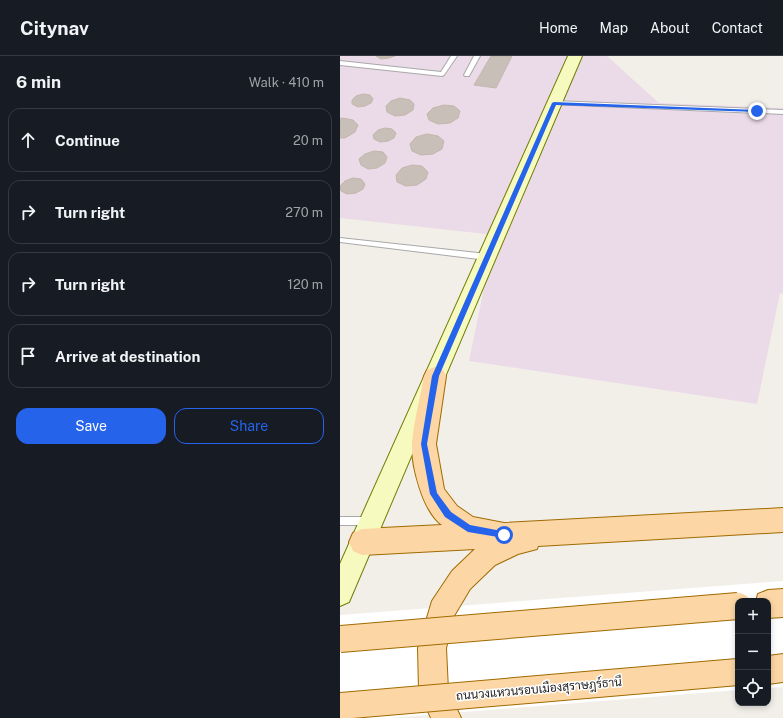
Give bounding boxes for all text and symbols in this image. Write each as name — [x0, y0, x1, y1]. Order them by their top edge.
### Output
text: Citynav — [20, 17, 89, 39]
text: Home — [539, 20, 578, 36]
text: Map — [600, 20, 628, 36]
text: About — [650, 20, 690, 36]
text: Contact — [712, 20, 763, 36]
text: 6 min — [16, 72, 61, 92]
text: Walk · 410 m — [249, 75, 324, 90]
route end — [748, 102, 766, 120]
icon: ahead — [17, 129, 39, 151]
text: Continue — [55, 132, 120, 149]
text: 20 m — [293, 133, 323, 148]
icon: right — [17, 201, 39, 223]
text: Turn right — [55, 204, 125, 221]
text: 270 m — [285, 205, 323, 220]
icon: right — [17, 273, 39, 295]
text: Turn right — [55, 276, 125, 293]
text: 120 m — [288, 277, 323, 292]
icon: arrive — [17, 345, 39, 367]
text: Arrive at destination — [55, 348, 200, 365]
button: Save — [16, 408, 166, 444]
button: Share — [174, 408, 324, 444]
route start — [495, 526, 513, 544]
map controls — [735, 598, 771, 706]
button: + — [735, 598, 771, 634]
button: − — [735, 634, 771, 670]
button: locate — [735, 670, 771, 706]
street label: ถนนวงแหวนรอบเมืองสุราษฎร์ธานี — [456, 674, 623, 705]

